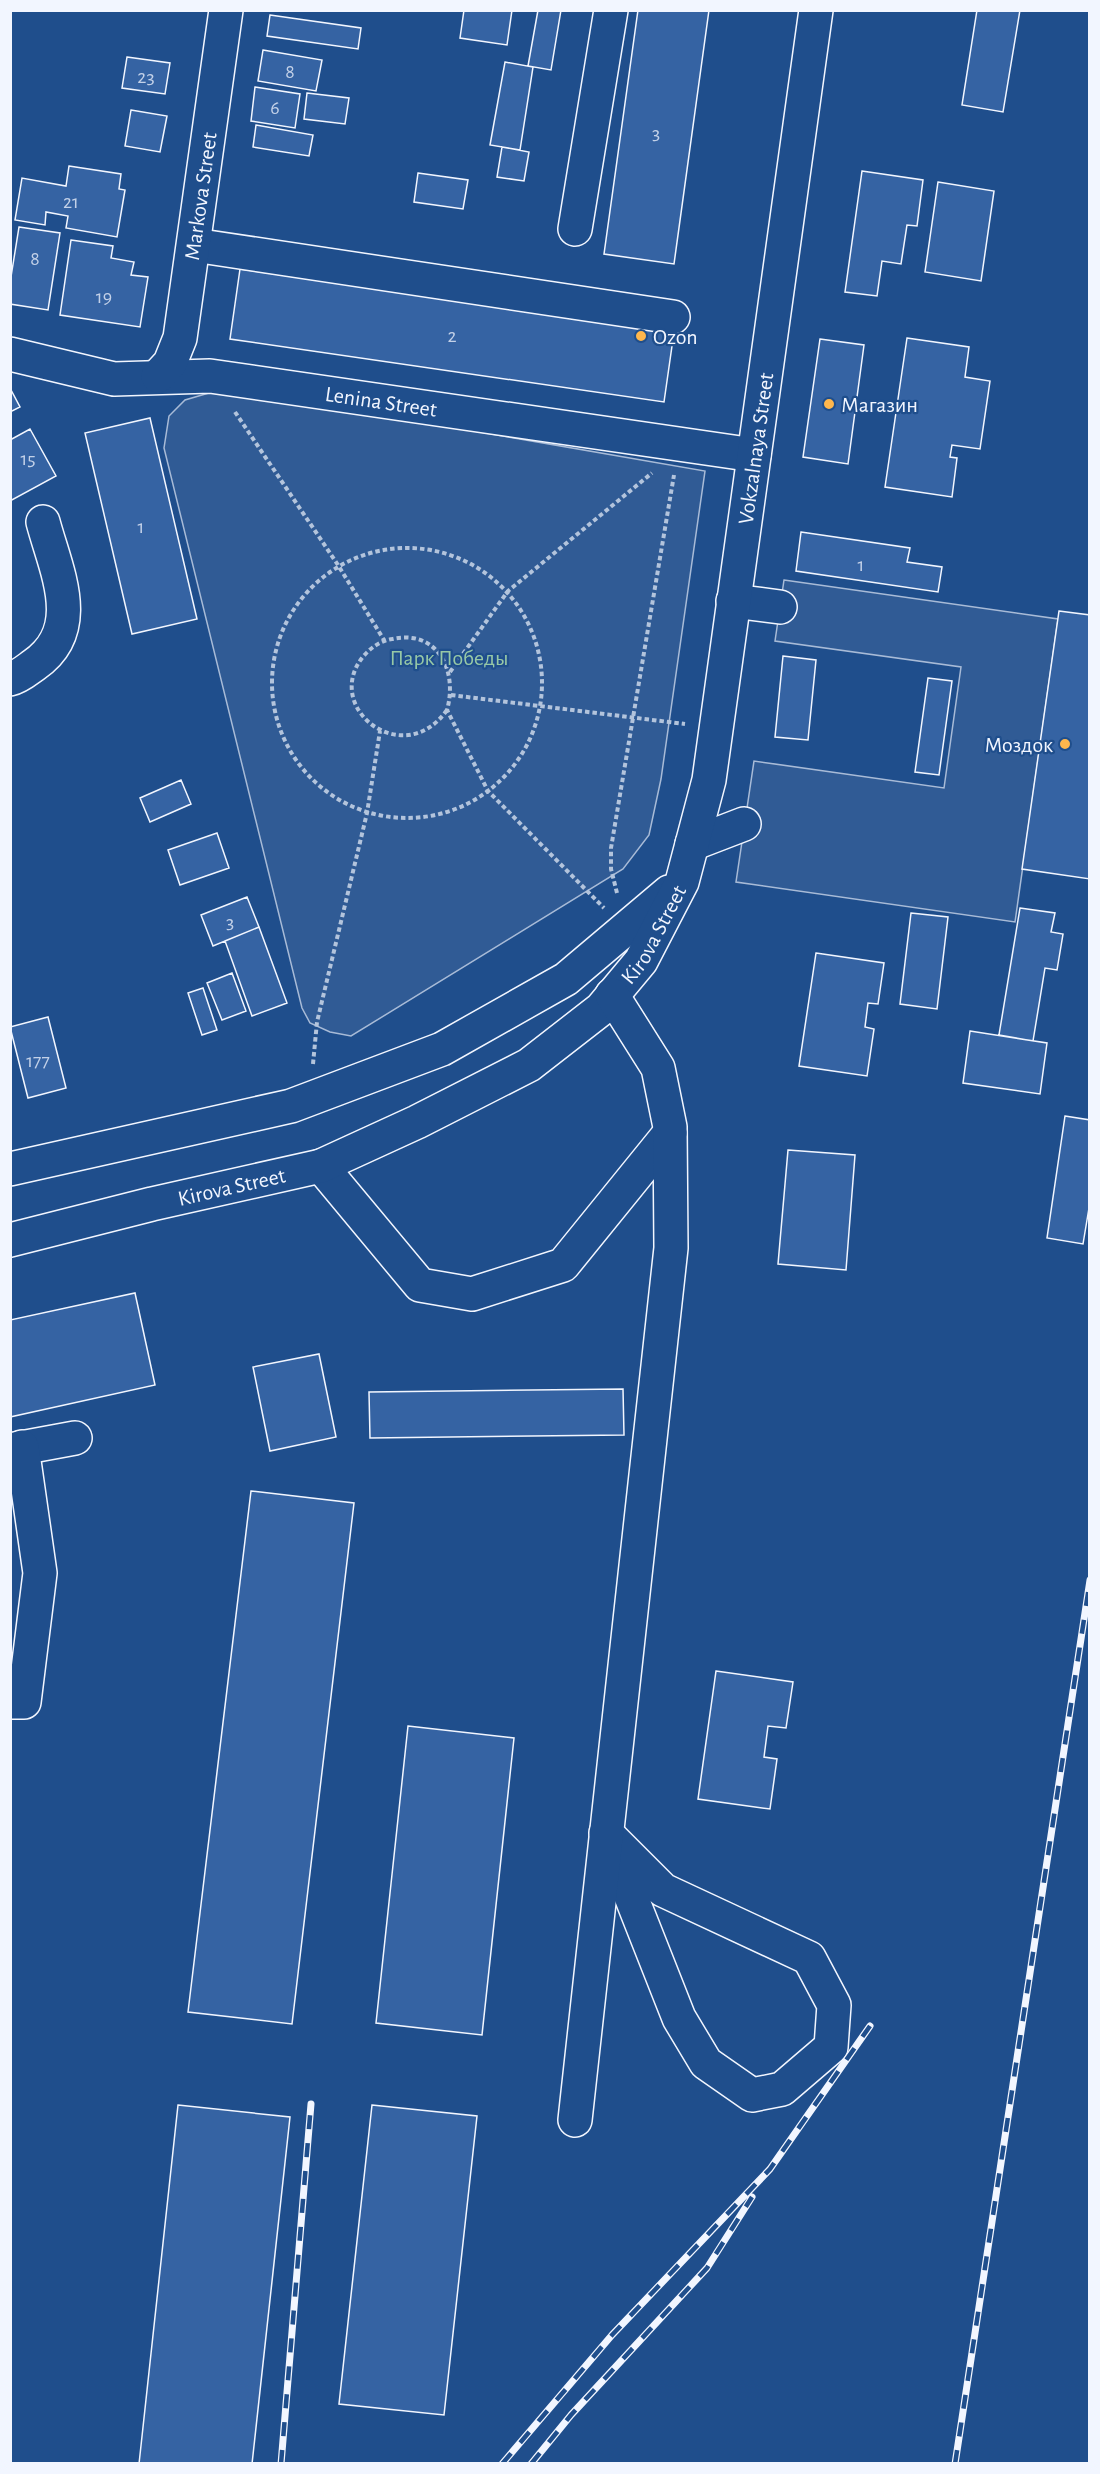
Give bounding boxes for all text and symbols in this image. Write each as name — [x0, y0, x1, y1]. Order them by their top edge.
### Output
house number: 8 — [285, 62, 295, 82]
house number: 23 — [137, 67, 155, 87]
house number: 6 — [270, 98, 280, 118]
house number: 3 — [652, 123, 660, 143]
street label: Markova Street — [181, 131, 221, 262]
house number: 21 — [63, 192, 79, 212]
house number: 8 — [30, 249, 40, 269]
house number: 19 — [96, 287, 112, 307]
house number: 2 — [447, 326, 457, 346]
place label: Ozon — [653, 326, 698, 348]
marker: Ozon — [634, 329, 648, 343]
street label: Vokzalnaya Street — [735, 371, 777, 526]
street label: Lenina Street — [324, 383, 438, 421]
place label: Магазин — [841, 394, 918, 416]
marker: Магазин — [822, 397, 836, 411]
house number: 15 — [20, 449, 36, 469]
house number: 1 — [138, 517, 144, 537]
house number: 1 — [858, 555, 864, 575]
park label: Парк Победы — [389, 647, 509, 669]
place label: Моздок — [984, 734, 1053, 756]
marker: Моздок — [1058, 737, 1072, 751]
street label: Kirova Street — [617, 882, 690, 988]
house number: 3 — [226, 912, 234, 932]
house number: 177 — [26, 1051, 50, 1071]
street label: Kirova Street — [176, 1164, 288, 1210]

